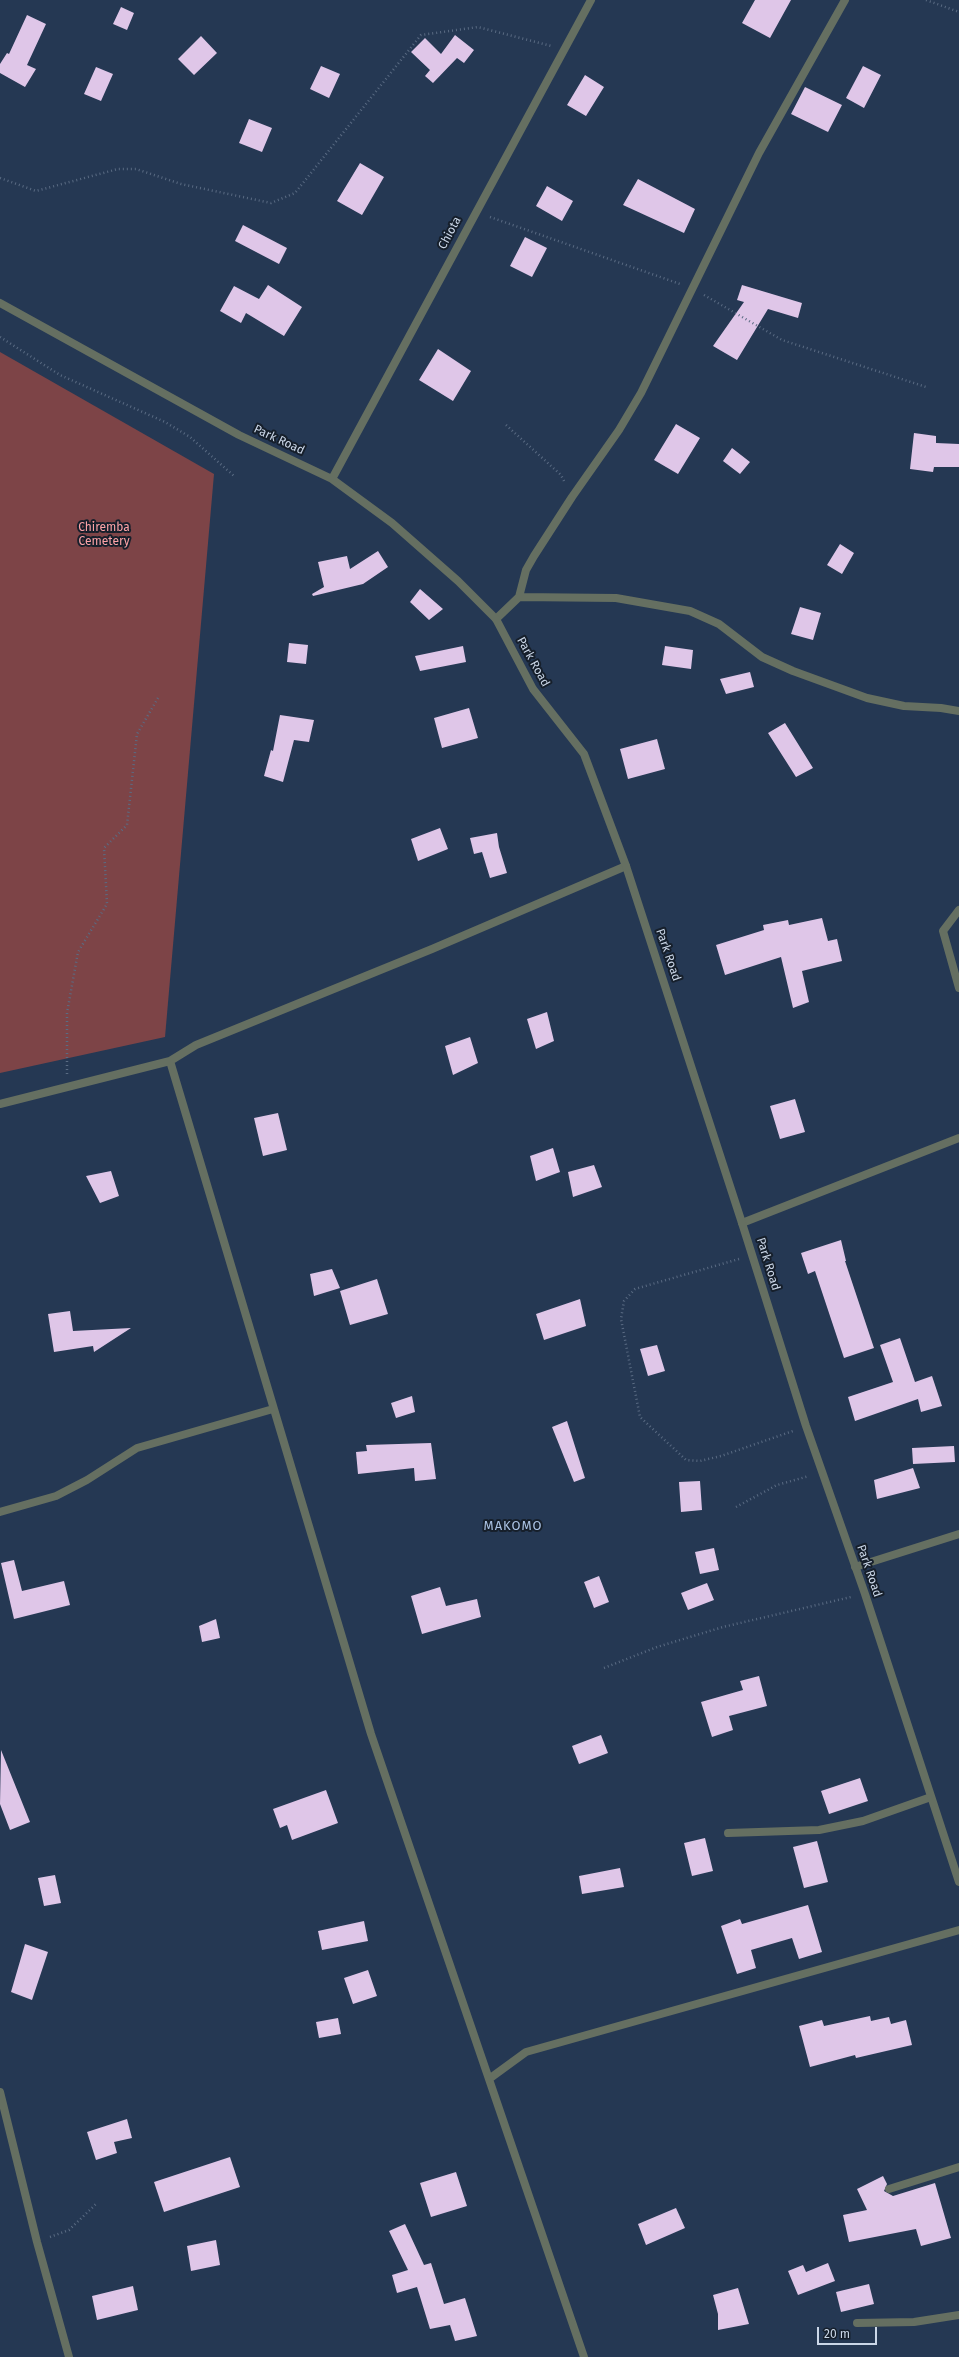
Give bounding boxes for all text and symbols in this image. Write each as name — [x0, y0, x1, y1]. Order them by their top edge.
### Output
street label: Chiota — [435, 214, 465, 252]
street label: Park Road — [251, 422, 307, 458]
park label: Chiremba Cemetery — [78, 521, 130, 549]
street label: Park Road — [513, 635, 553, 689]
street label: Park Road — [652, 927, 684, 983]
street label: Park Road — [753, 1236, 783, 1292]
district label: MAKOMO — [484, 1518, 542, 1534]
street label: Park Road — [853, 1543, 885, 1599]
scale bar — [819, 2319, 879, 2345]
text: 20 m — [824, 2327, 850, 2341]

